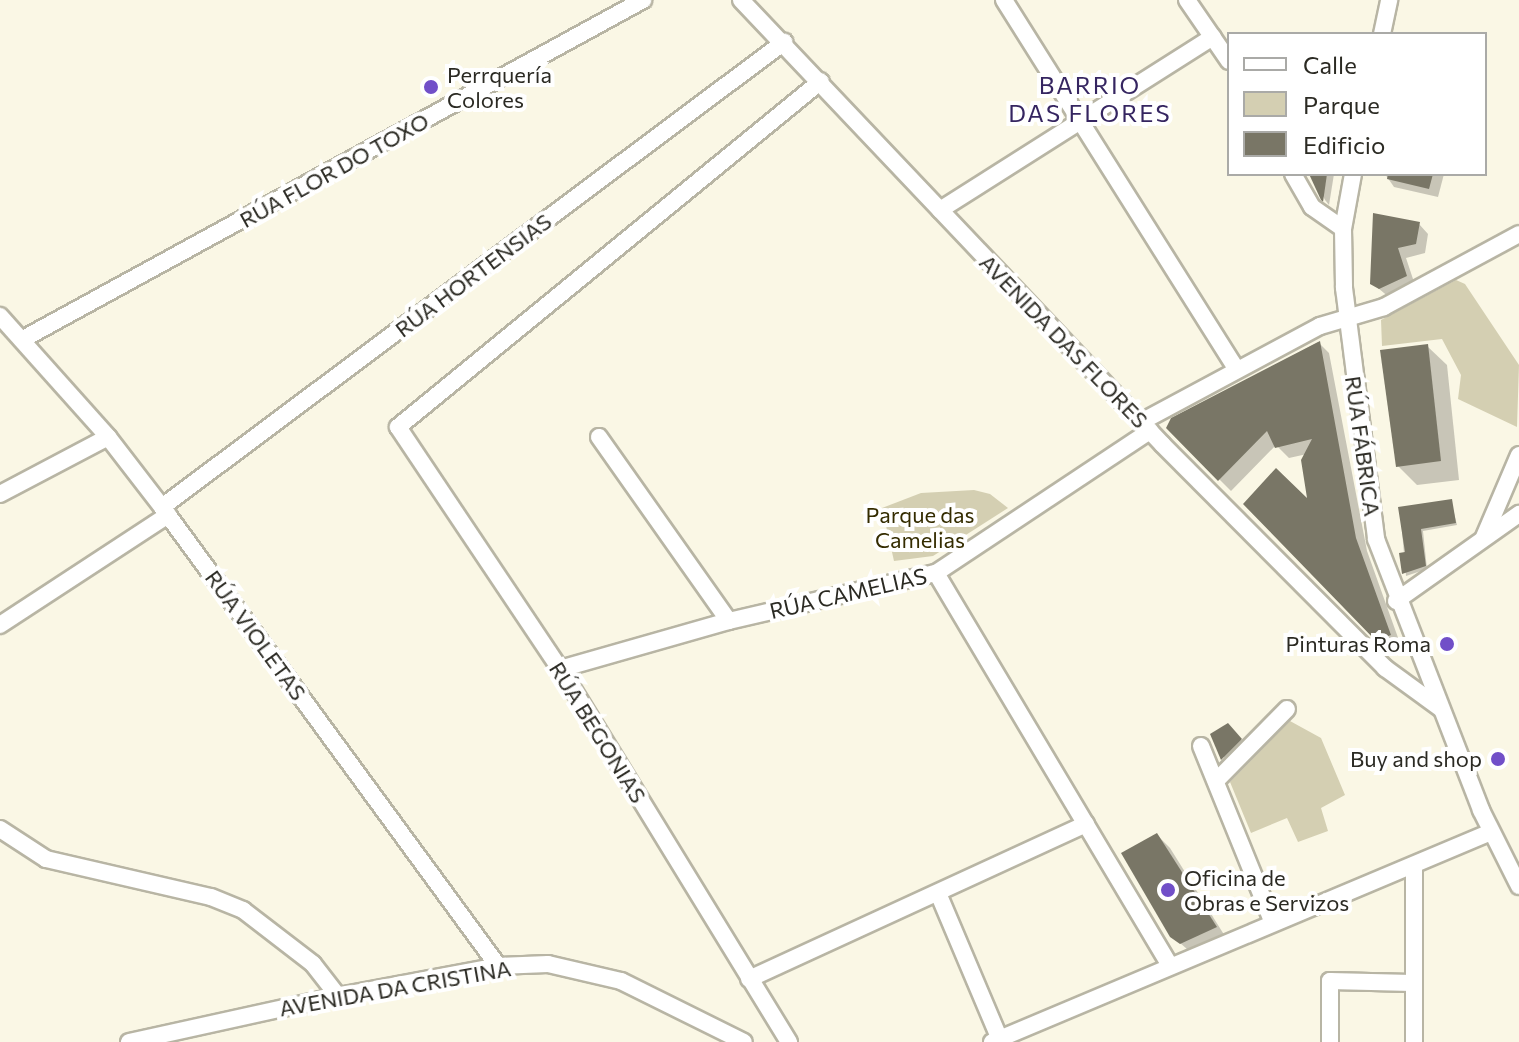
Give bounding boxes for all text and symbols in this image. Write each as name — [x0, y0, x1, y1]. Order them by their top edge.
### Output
legend — [1227, 32, 1487, 176]
text: Calle — [1303, 50, 1357, 79]
place label: Perrquería Colores — [447, 61, 552, 112]
district label: BARRIO DAS FLORES — [1008, 71, 1172, 127]
marker: Perrquería Colores — [422, 78, 440, 96]
text: Parque — [1303, 90, 1380, 119]
street label: RÚA FLOR DO TOXO — [235, 107, 433, 233]
text: Edificio — [1303, 130, 1385, 159]
street label: RÚA HORTENSIAS — [390, 208, 556, 342]
street label: AVENIDA DAS FLORES — [974, 249, 1154, 433]
street label: RÚA FÁBRICA — [1340, 374, 1386, 518]
park label: Parque das Camelias — [866, 501, 974, 552]
street label: RÚA CAMELIAS — [767, 562, 929, 624]
street label: RÚA VIOLETAS — [200, 565, 312, 705]
place label: Pinturas Roma — [1285, 631, 1431, 657]
marker: Pinturas Roma — [1438, 635, 1456, 653]
street label: RÚA BEGONIAS — [544, 657, 652, 807]
place label: Buy and shop — [1350, 746, 1482, 772]
marker: Buy and shop — [1489, 750, 1507, 768]
place label: Oficina de Obras e Servizos — [1184, 864, 1349, 916]
marker: Oficina de Obras e Servizos — [1159, 881, 1177, 899]
street label: AVENIDA DA CRISTINA — [277, 955, 513, 1021]

